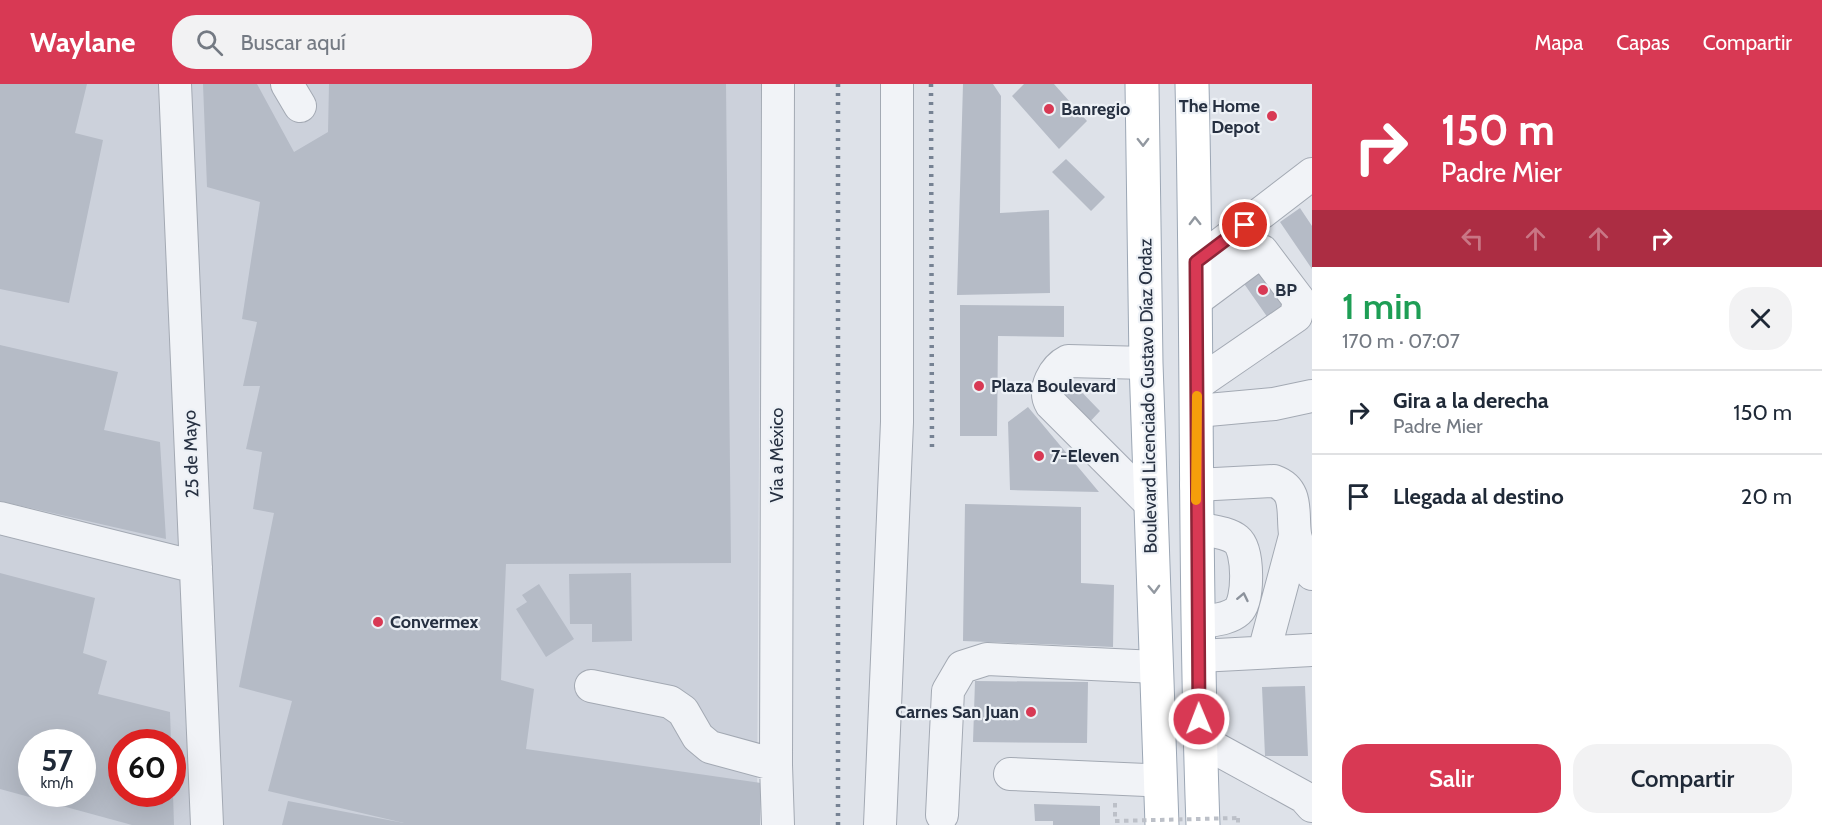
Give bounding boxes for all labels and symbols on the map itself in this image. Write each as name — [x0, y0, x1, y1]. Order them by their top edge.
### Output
place label: The Home Depot — [1179, 95, 1260, 138]
place label: Banregio — [1061, 98, 1130, 120]
marker: Banregio — [1042, 102, 1056, 116]
marker: The Home Depot — [1265, 109, 1279, 123]
one-way arrow — [1137, 138, 1149, 147]
pin — [1219, 199, 1270, 250]
one-way arrow — [1189, 216, 1201, 225]
street label: Boulevard Licenciado Gustavo Díaz Ordaz — [1134, 238, 1162, 554]
place label: BP — [1275, 279, 1297, 301]
marker: BP — [1256, 283, 1270, 297]
place label: Plaza Boulevard — [991, 375, 1116, 397]
marker: Plaza Boulevard — [972, 379, 986, 393]
street label: Vía a México — [766, 408, 788, 502]
street label: 25 de Mayo — [178, 410, 204, 498]
place label: 7-Eleven — [1051, 445, 1119, 467]
marker: 7-Eleven — [1032, 449, 1046, 463]
one-way arrow — [1147, 585, 1160, 594]
one-way arrow — [1236, 592, 1249, 602]
place label: Convermex — [390, 611, 479, 633]
marker: Convermex — [371, 615, 385, 629]
position arrow — [1167, 687, 1231, 751]
place label: Carnes San Juan — [895, 701, 1019, 723]
marker: Carnes San Juan — [1024, 705, 1038, 719]
speed limit sign: 60 — [108, 729, 186, 807]

